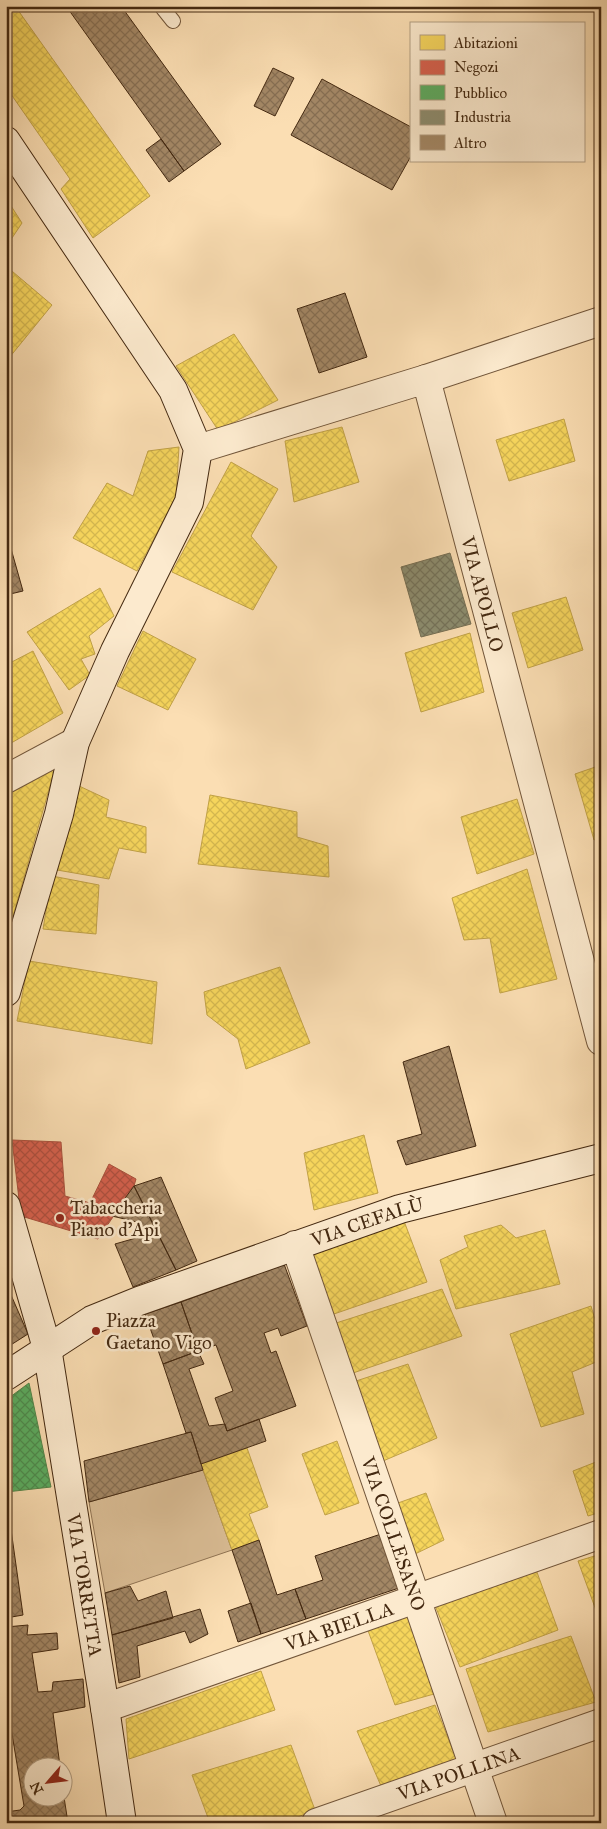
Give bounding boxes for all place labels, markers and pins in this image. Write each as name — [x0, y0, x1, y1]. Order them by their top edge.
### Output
place label: Tabaccheria Piano d'Api — [70, 1196, 163, 1241]
marker: Tabaccheria Piano d'Api — [54, 1212, 66, 1224]
place label: Piazza Gaetano Vigo — [106, 1309, 212, 1355]
marker: Piazza Gaetano Vigo — [90, 1325, 102, 1337]

